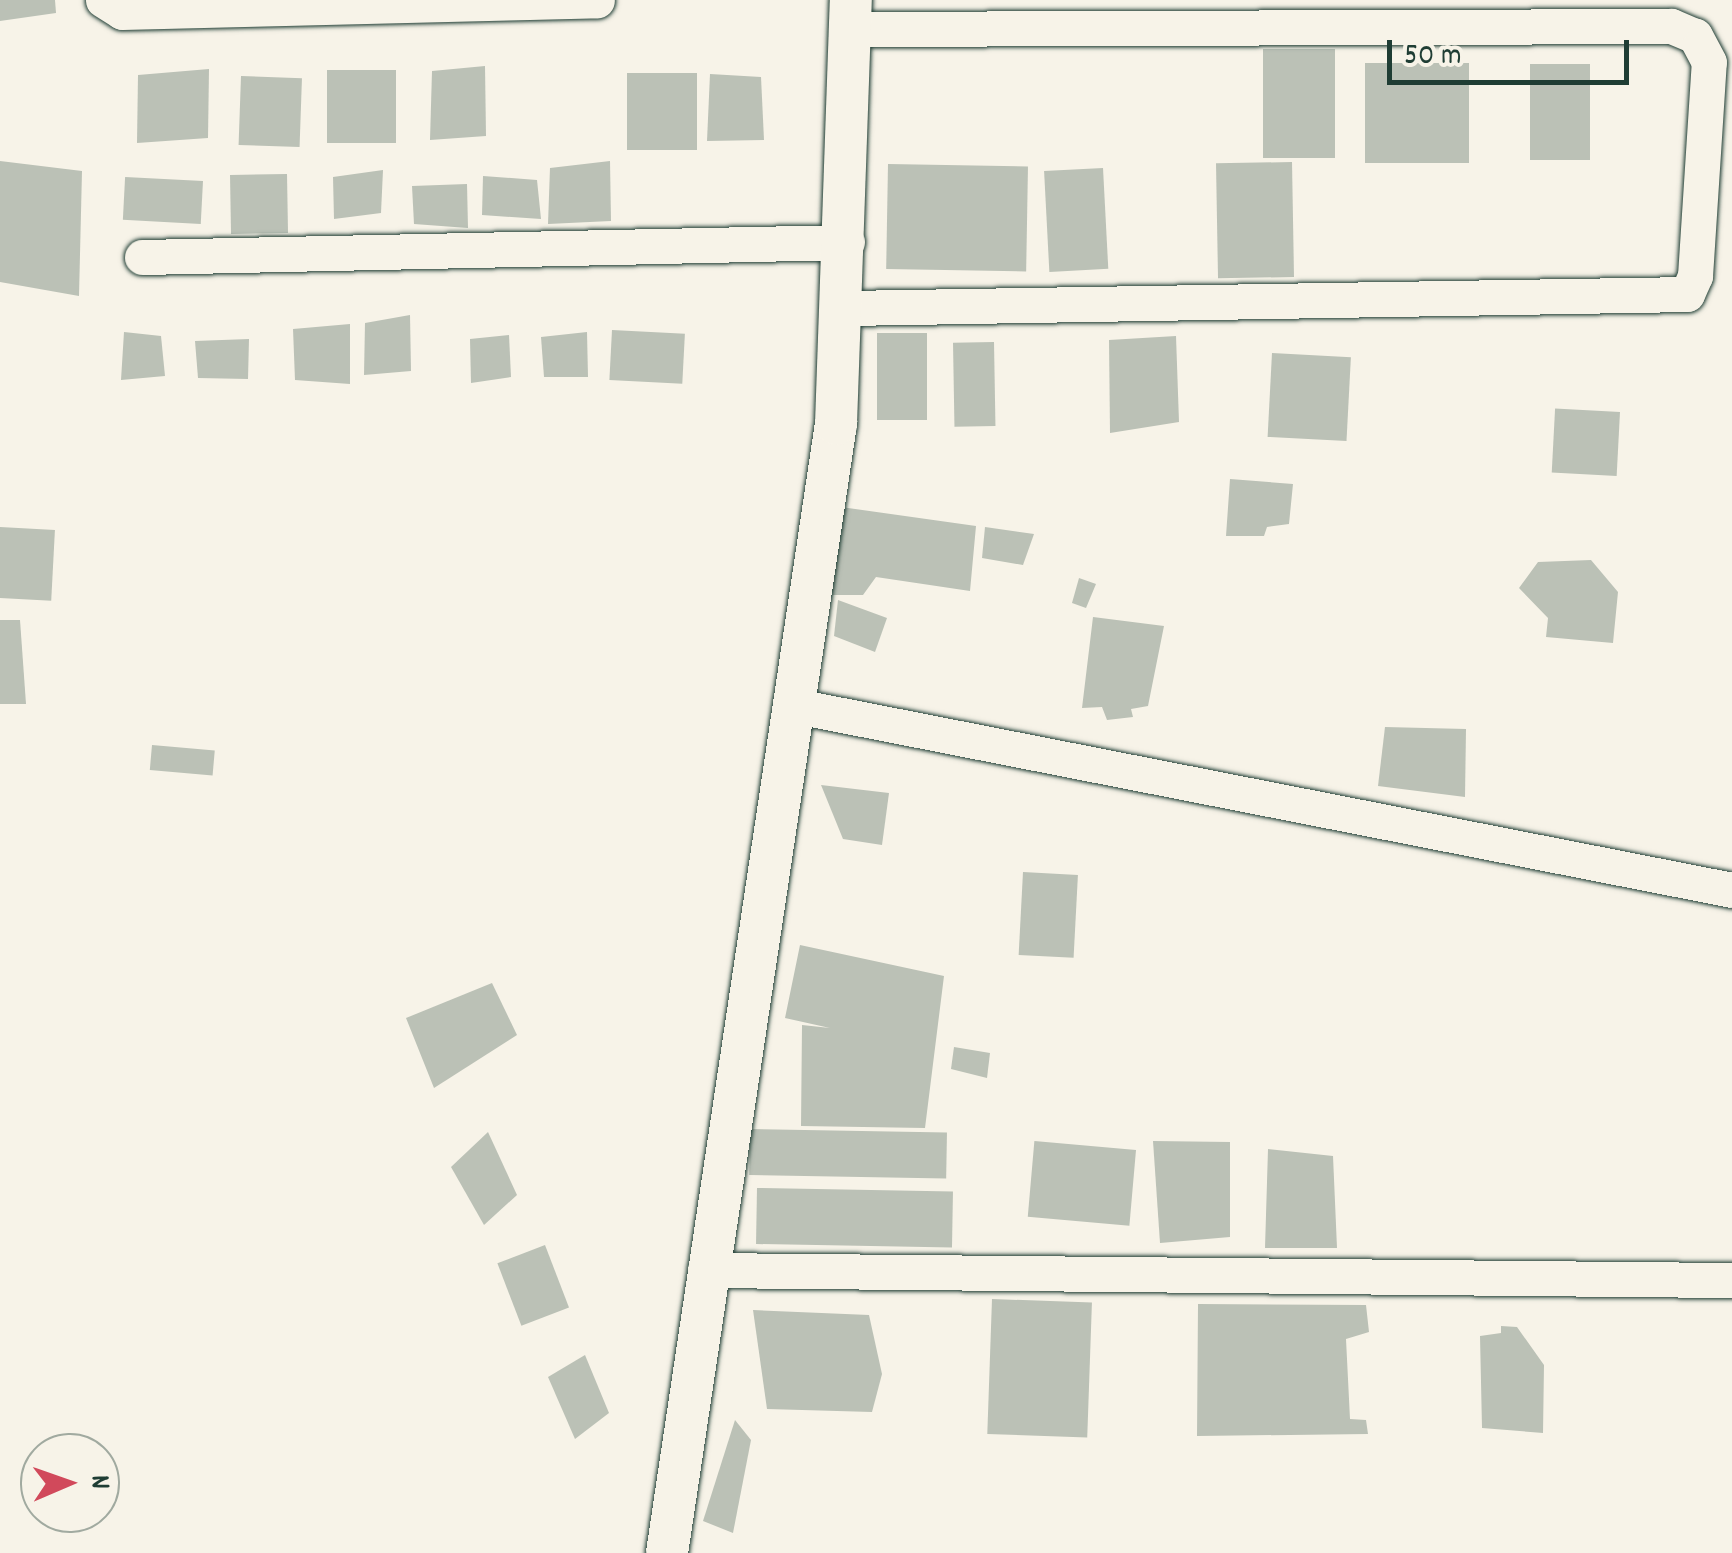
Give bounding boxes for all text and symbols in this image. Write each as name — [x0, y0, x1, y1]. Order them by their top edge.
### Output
scale bar — [1392, 20, 1634, 82]
text: 50 m — [1404, 36, 1462, 79]
north arrow — [20, 1433, 120, 1533]
text: N — [78, 1474, 118, 1490]

